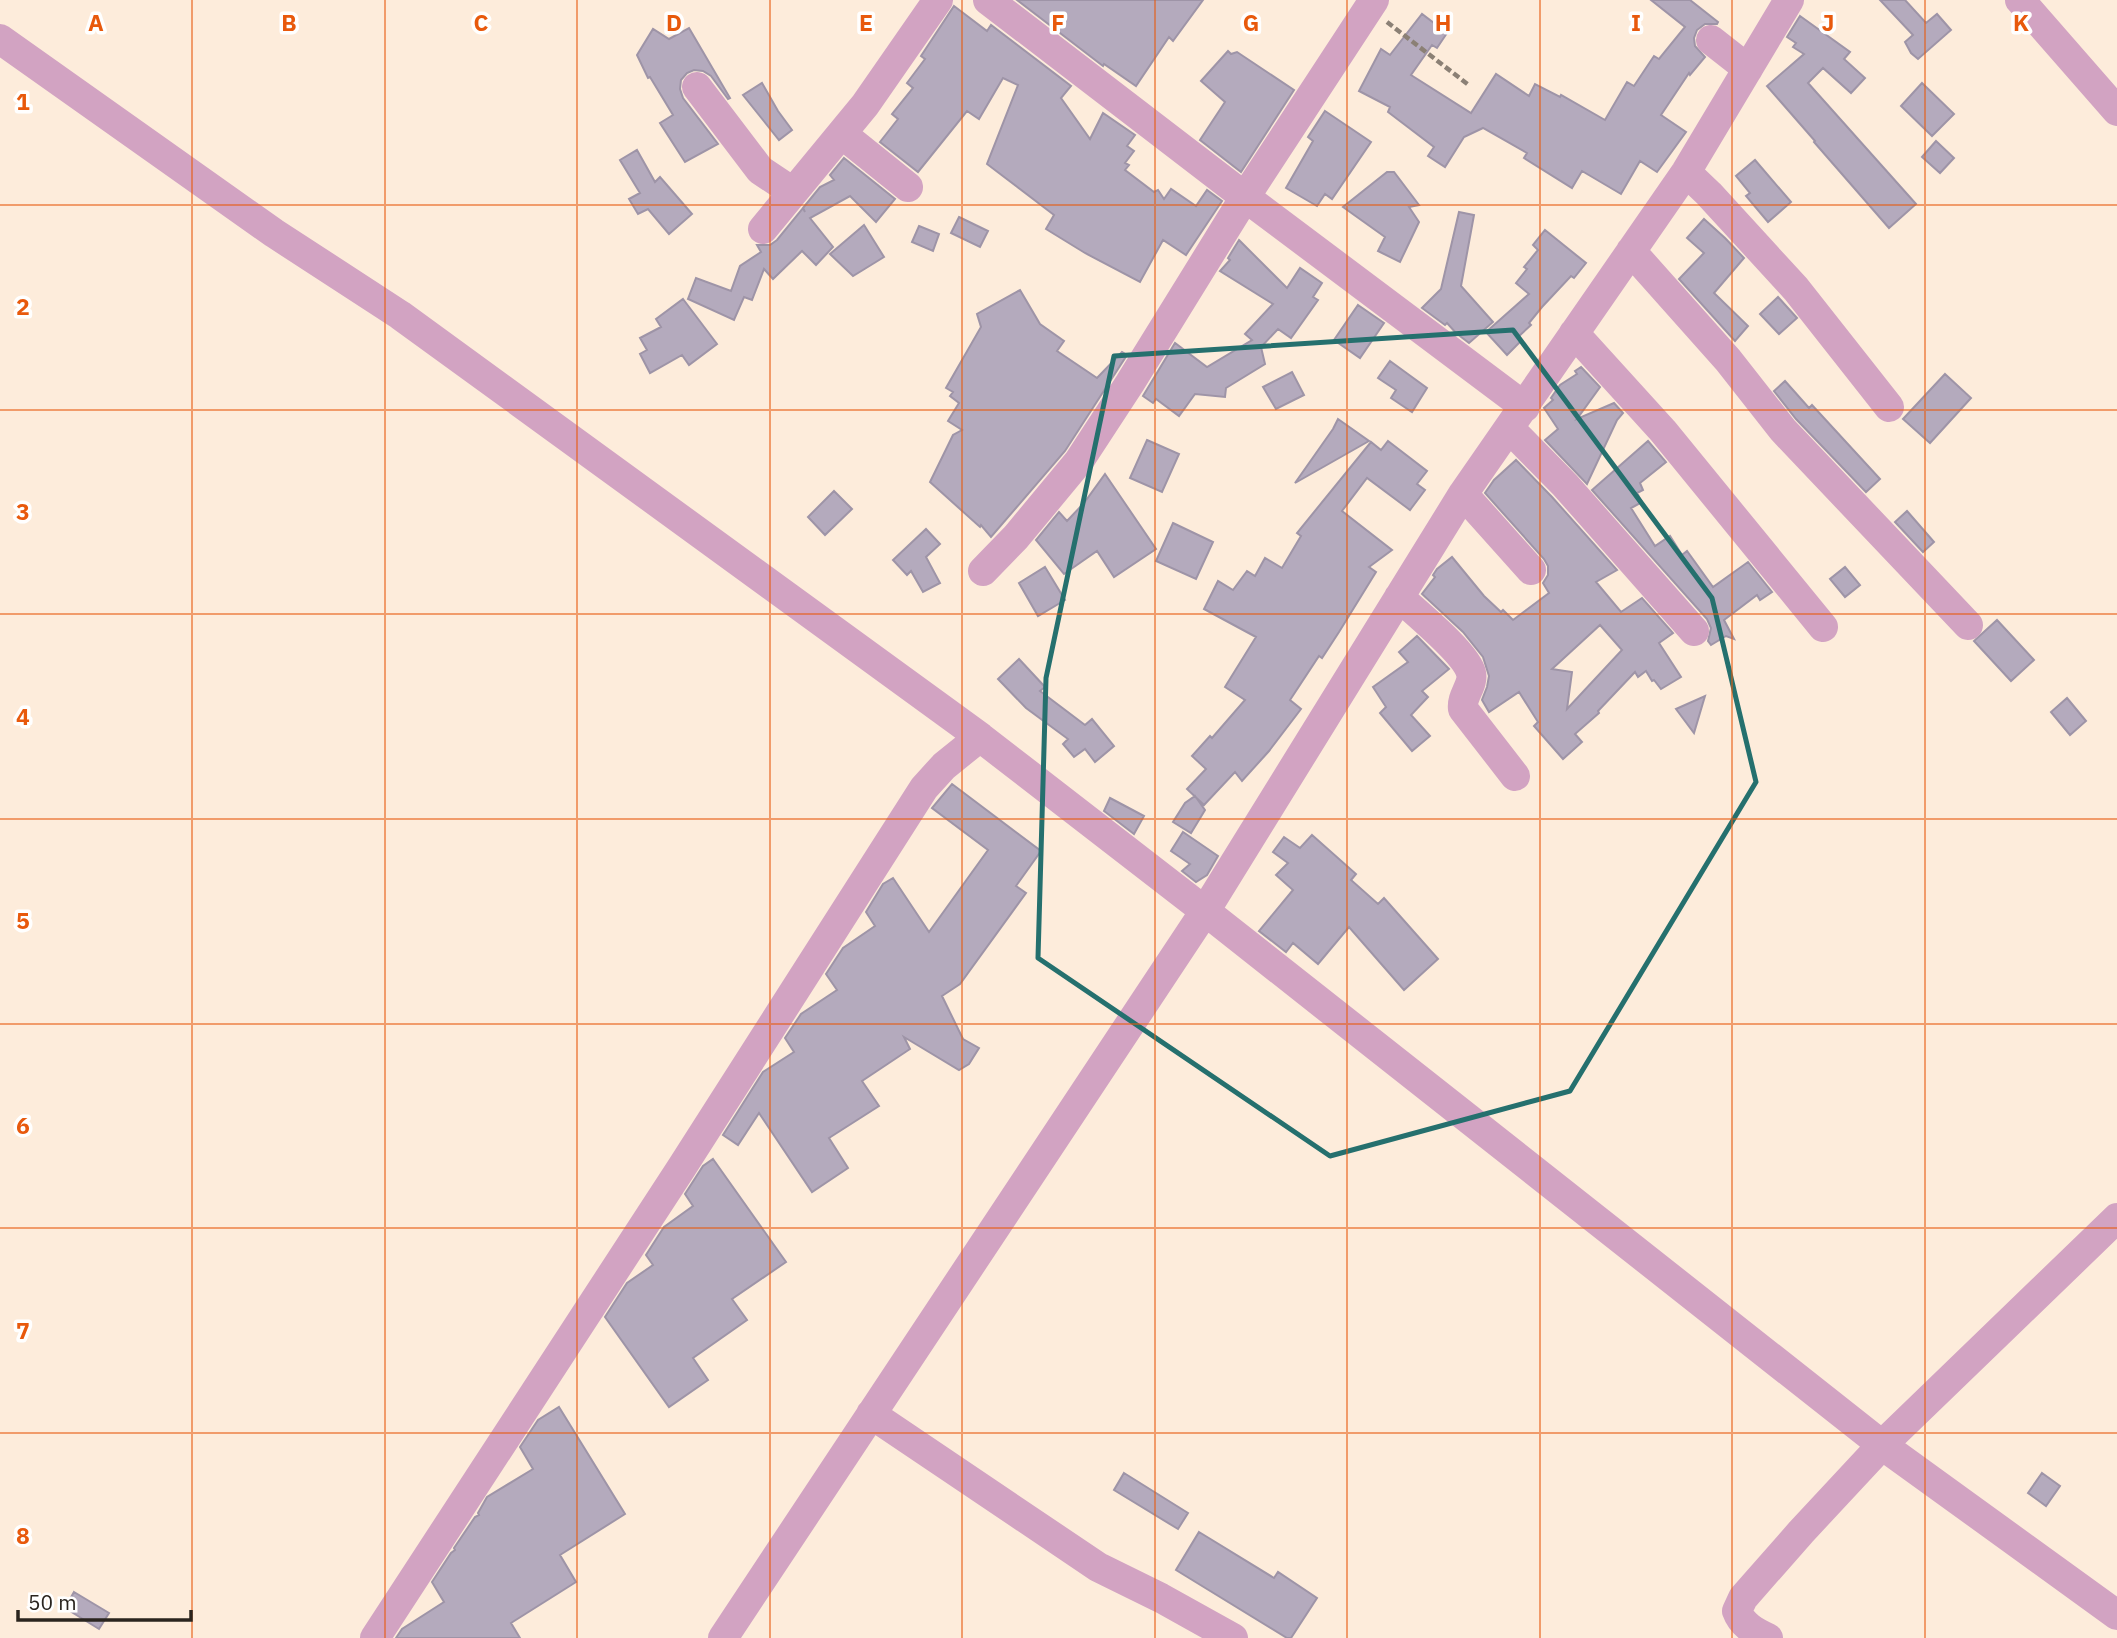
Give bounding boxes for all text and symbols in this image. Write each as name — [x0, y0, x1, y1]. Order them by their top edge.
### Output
text: A — [88, 7, 104, 37]
text: B — [281, 7, 297, 37]
text: C — [474, 7, 489, 37]
text: D — [666, 7, 682, 37]
text: E — [859, 7, 873, 37]
text: F — [1051, 7, 1065, 37]
text: G — [1243, 7, 1259, 37]
text: H — [1435, 7, 1451, 37]
text: I — [1631, 7, 1641, 37]
text: J — [1822, 7, 1834, 37]
text: K — [2013, 7, 2029, 37]
text: 1 — [16, 86, 30, 116]
text: 2 — [16, 291, 30, 321]
text: 3 — [16, 496, 30, 526]
text: 4 — [16, 701, 30, 731]
text: 5 — [16, 905, 30, 935]
text: 6 — [16, 1110, 30, 1140]
text: 7 — [16, 1315, 30, 1345]
text: 8 — [16, 1520, 30, 1550]
scale bar — [18, 1578, 191, 1622]
text: 50 m — [28, 1588, 77, 1616]

